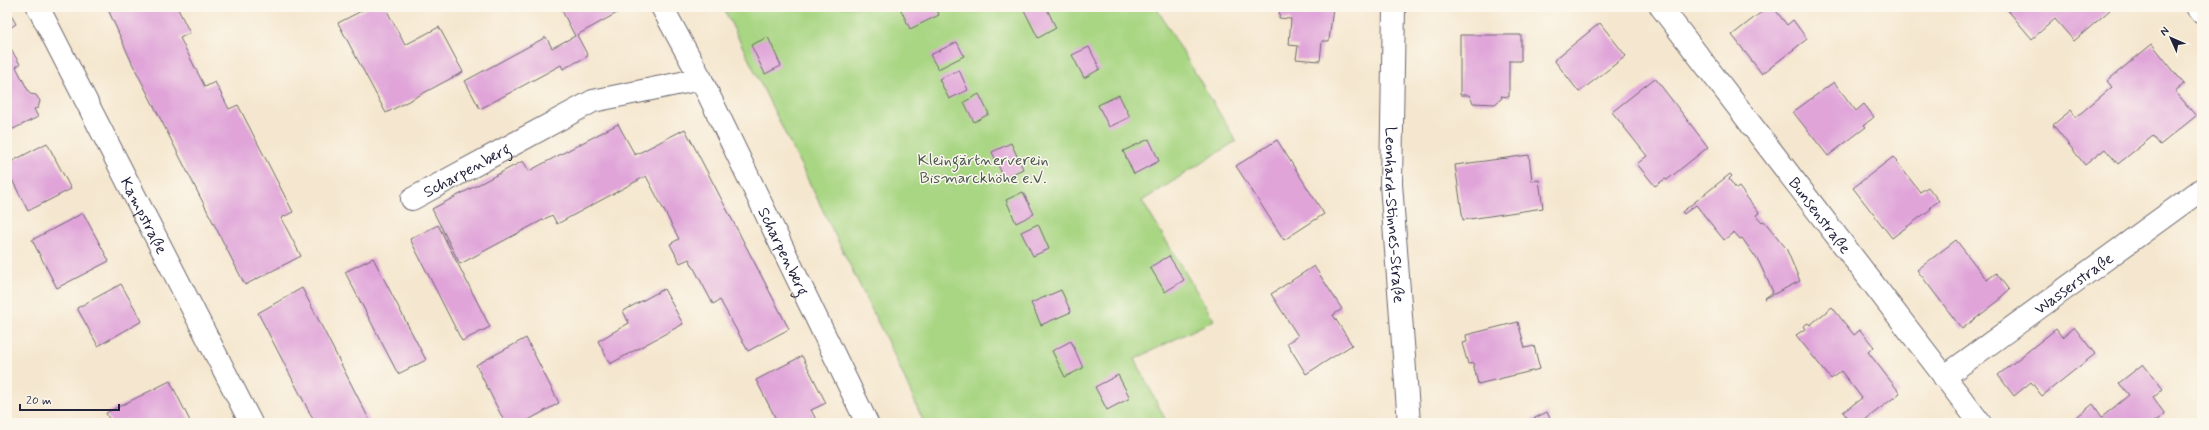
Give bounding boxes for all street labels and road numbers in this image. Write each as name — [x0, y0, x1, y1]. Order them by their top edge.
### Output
street label: Leonhard-Stinnes-Straße — [1379, 126, 1409, 304]
street label: Scharpenberg — [420, 139, 515, 203]
street label: Bunsenstraße — [1783, 173, 1855, 258]
street label: Kampstraße — [115, 174, 172, 258]
street label: Scharpenberg — [752, 204, 813, 300]
street label: Wasserstraße — [2030, 248, 2118, 320]

